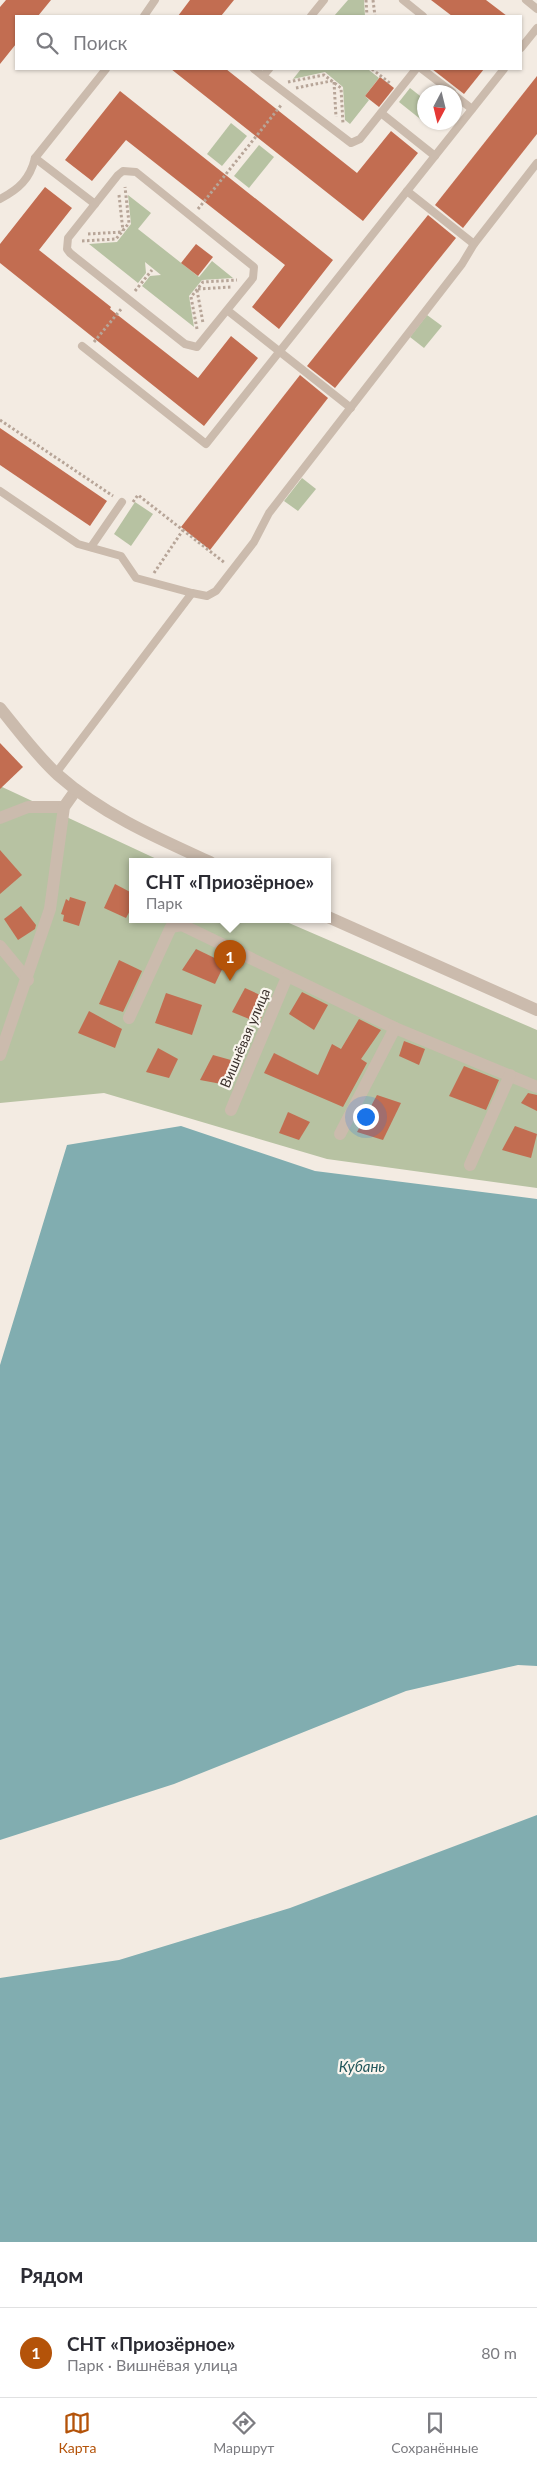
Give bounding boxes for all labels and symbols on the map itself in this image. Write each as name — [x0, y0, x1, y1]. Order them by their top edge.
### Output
north arrow — [417, 85, 462, 130]
pin: 1 — [214, 940, 246, 981]
street label: Вишнёвая улица — [216, 985, 273, 1090]
your location — [353, 1104, 379, 1130]
water label: Кубань — [339, 2057, 385, 2075]

